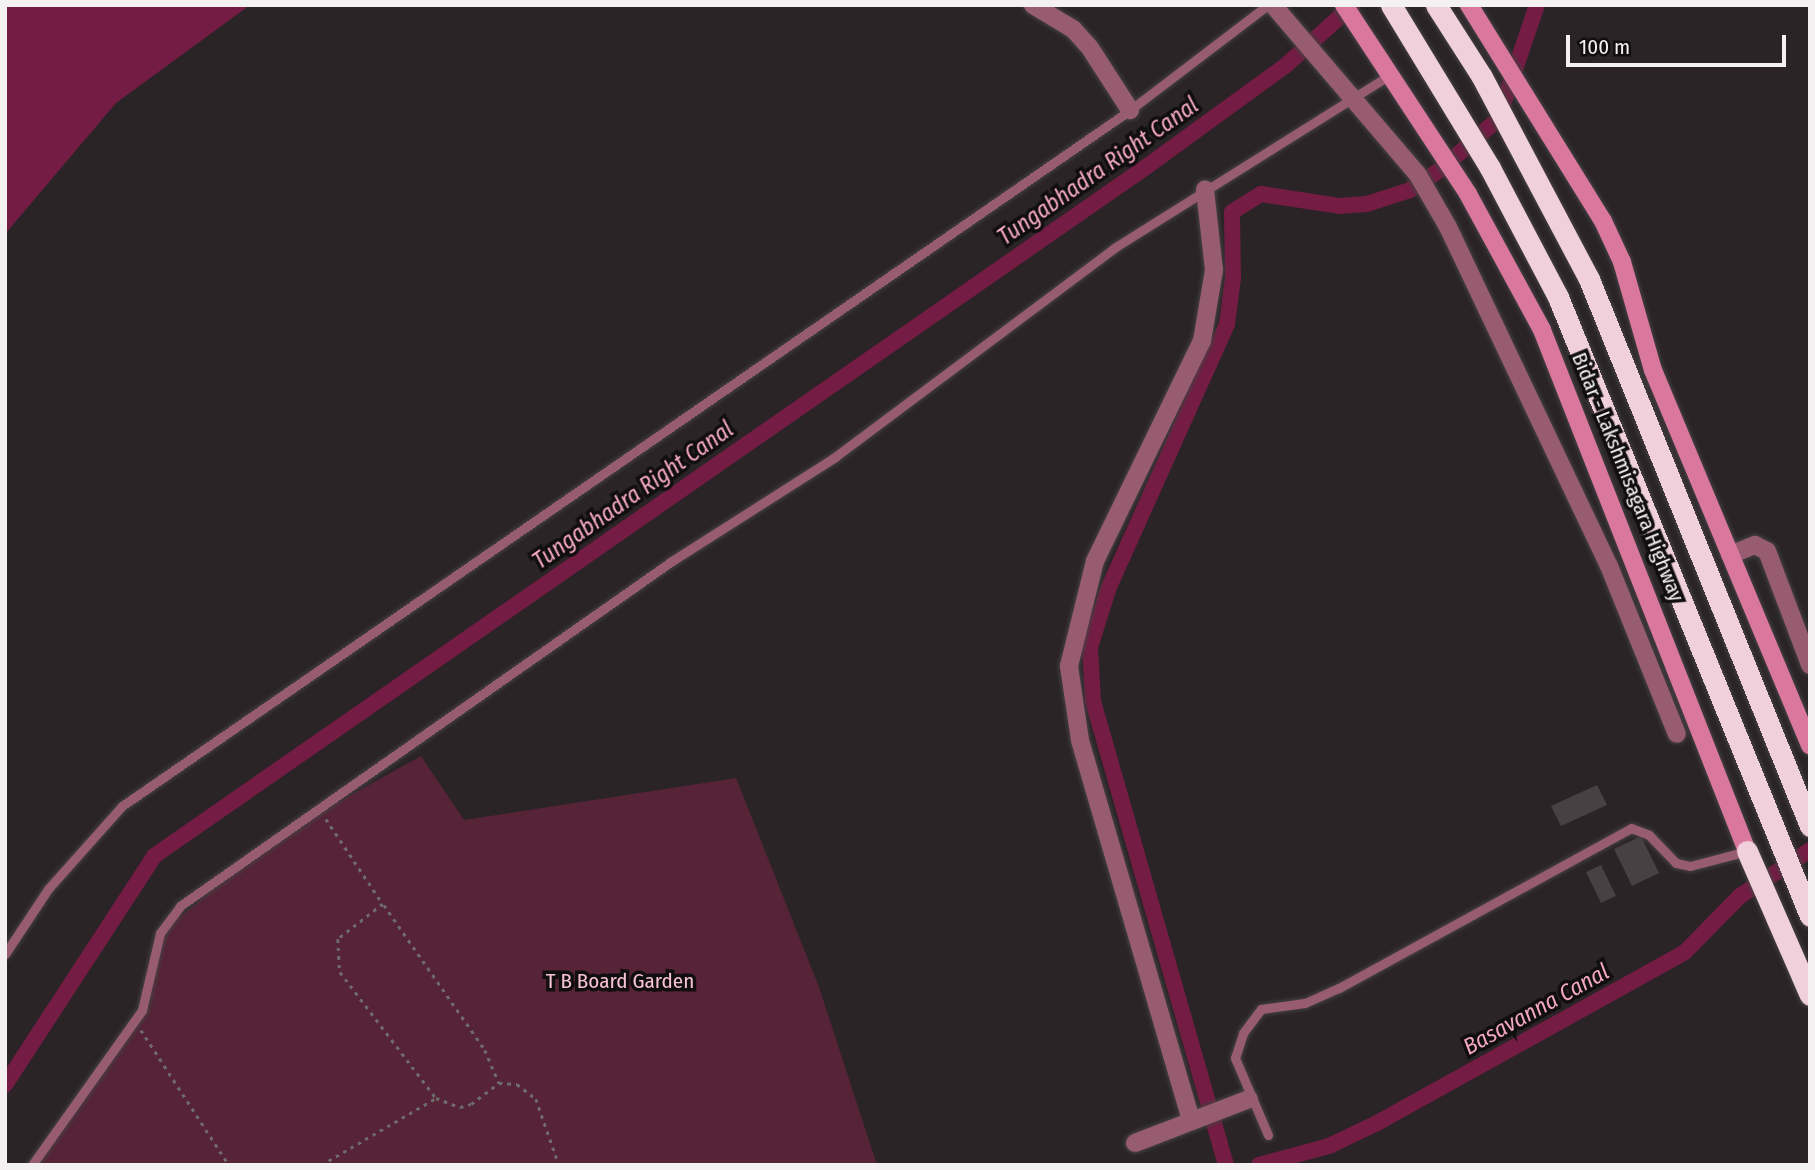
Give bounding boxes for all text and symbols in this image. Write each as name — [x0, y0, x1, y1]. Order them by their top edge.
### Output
scale bar — [1570, 21, 1790, 65]
text: 100 m — [1579, 34, 1630, 60]
water label: Tungabhadra Right Canal — [992, 91, 1204, 251]
street label: Bidar - Lakshmisagara Highway — [1566, 349, 1690, 605]
water label: Tungabhadra Right Canal — [527, 415, 739, 575]
water label: Basavanna Canal — [1458, 958, 1614, 1060]
park label: T B Board Garden — [546, 968, 694, 994]

